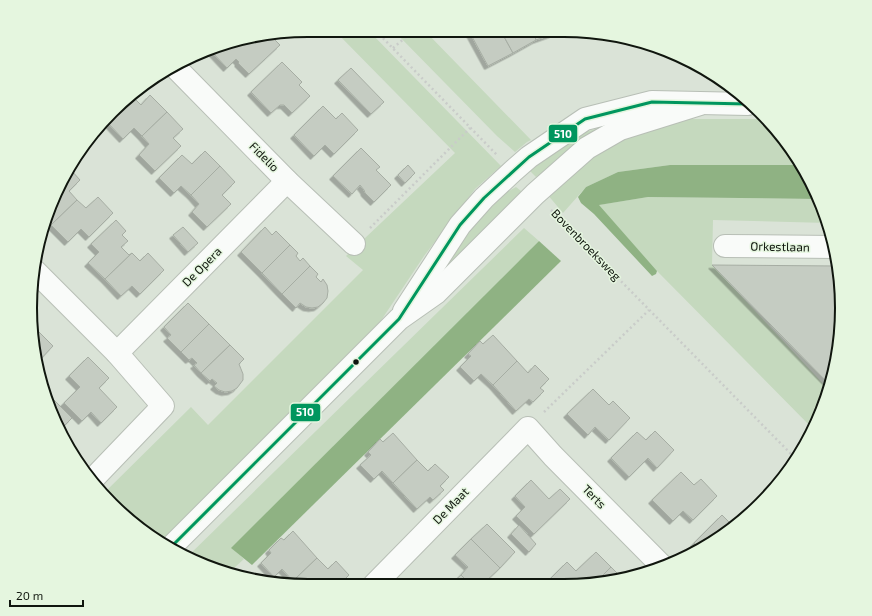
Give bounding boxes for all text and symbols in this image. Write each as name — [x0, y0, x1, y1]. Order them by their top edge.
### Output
line badge: 510 — [548, 124, 578, 143]
text: 510 — [554, 127, 572, 140]
street label: Fidelio — [247, 139, 283, 174]
street label: Bovenbroeksweg — [549, 206, 625, 283]
street label: Orkestlaan — [750, 238, 810, 254]
street label: De Opera — [179, 244, 224, 289]
unlabelled marker — [351, 357, 361, 367]
line badge: 510 — [290, 403, 321, 422]
text: 510 — [296, 405, 314, 418]
street label: Terts — [580, 482, 609, 511]
street label: De Maat — [429, 484, 471, 526]
scale bar — [10, 582, 83, 608]
text: 20 m — [16, 588, 43, 602]

